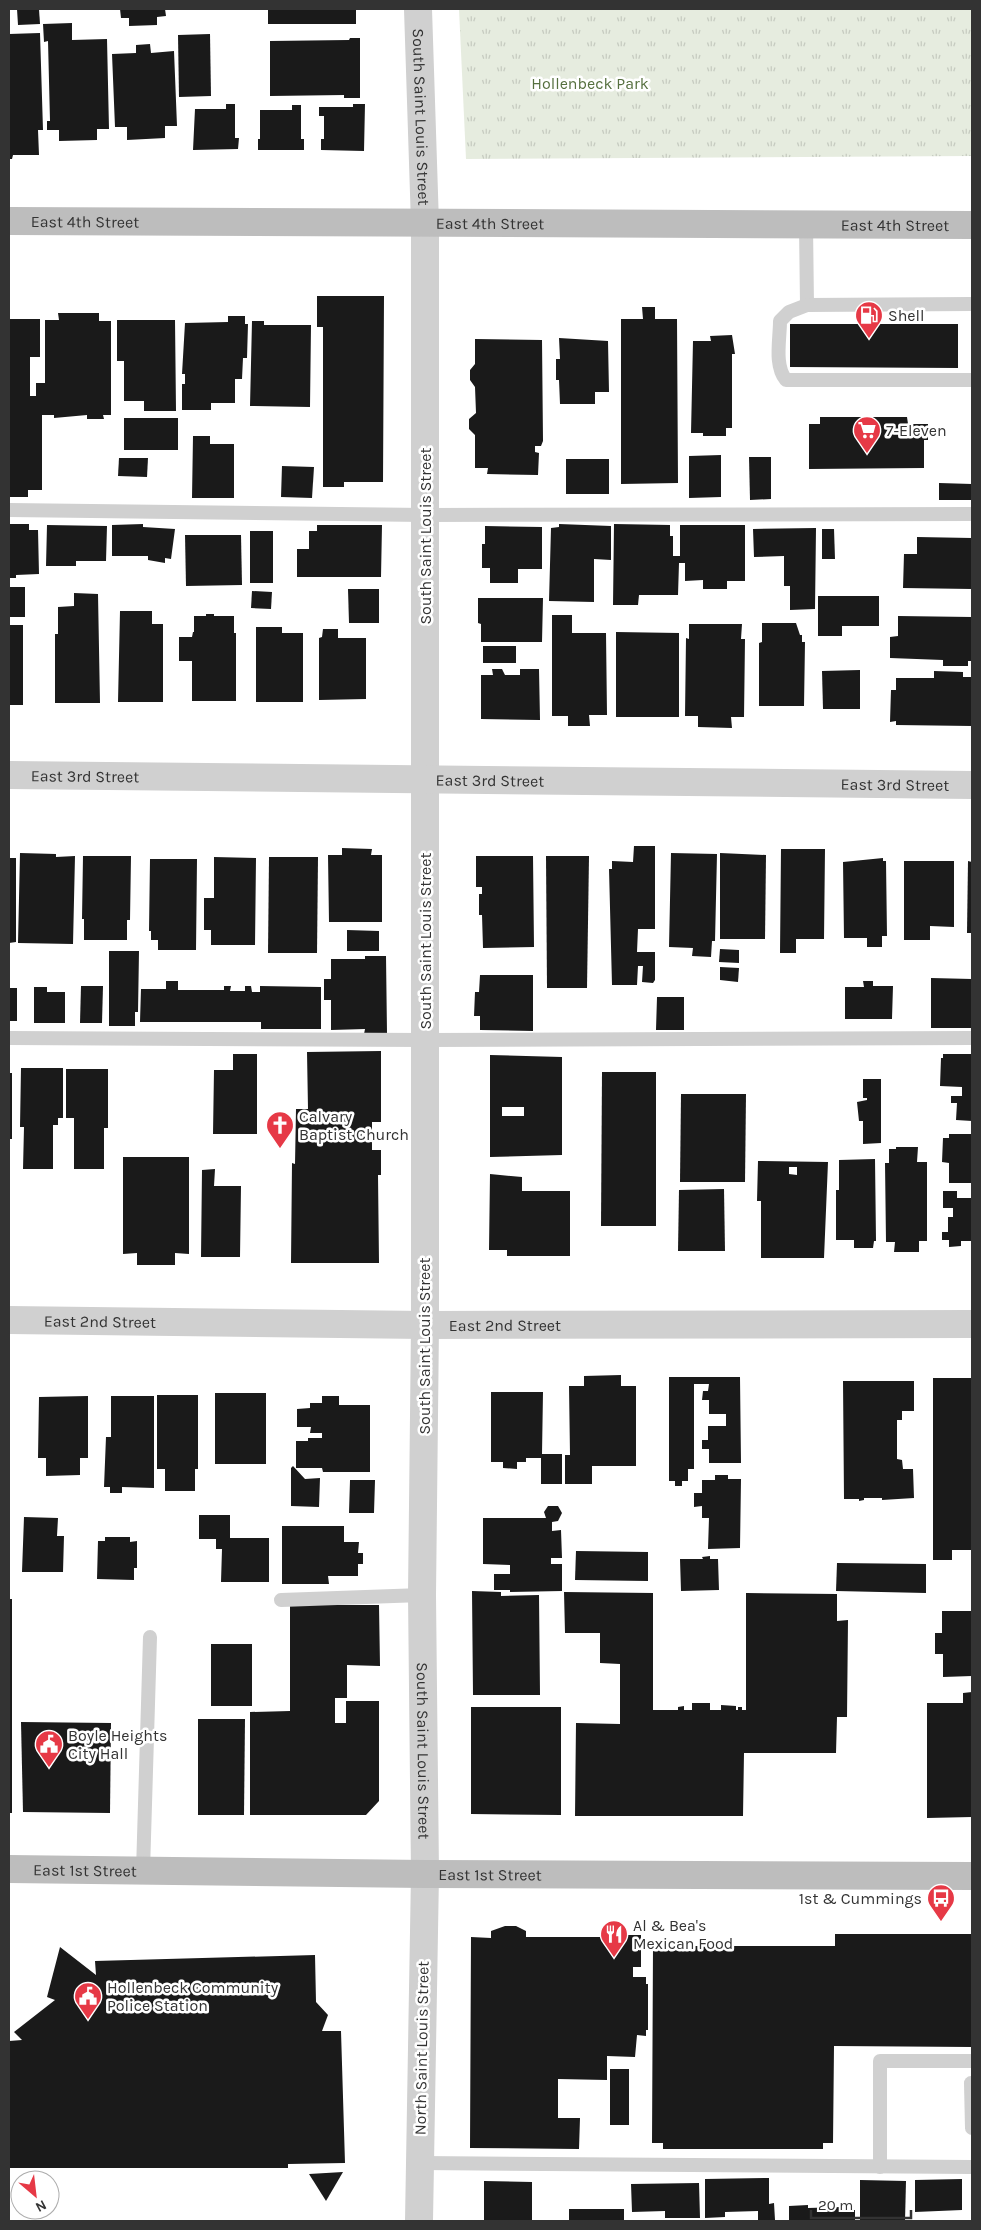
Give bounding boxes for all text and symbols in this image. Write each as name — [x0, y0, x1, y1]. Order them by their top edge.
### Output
street label: South Saint Louis Street — [409, 28, 433, 206]
park label: Hollenbeck Park — [531, 74, 649, 93]
street label: East 4th Street — [31, 212, 139, 232]
street label: East 4th Street — [436, 214, 544, 233]
street label: East 4th Street — [841, 215, 949, 235]
fuel station icon: Shell — [854, 300, 884, 339]
place label: Shell — [888, 306, 925, 325]
supermarket icon: 7-Eleven — [852, 415, 882, 454]
place label: 7-Eleven — [886, 421, 947, 440]
street label: South Saint Louis Street — [416, 447, 435, 625]
street label: East 3rd Street — [31, 766, 139, 786]
street label: East 3rd Street — [436, 770, 544, 791]
street label: East 3rd Street — [841, 775, 949, 795]
street label: South Saint Louis Street — [416, 852, 435, 1030]
place label: Calvary Baptist Church — [299, 1107, 409, 1144]
church icon: Calvary Baptist Church — [265, 1110, 295, 1149]
street label: South Saint Louis Street — [415, 1257, 434, 1435]
street label: East 2nd Street — [44, 1311, 156, 1332]
street label: East 2nd Street — [449, 1316, 561, 1335]
street label: South Saint Louis Street — [413, 1662, 434, 1840]
place label: Boyle Heights City Hall — [68, 1726, 167, 1763]
public building icon: Boyle Heights City Hall — [34, 1729, 64, 1768]
street label: East 1st Street — [33, 1860, 137, 1881]
street label: East 1st Street — [438, 1865, 542, 1884]
bus stop icon: 1st & Cummings — [926, 1883, 956, 1922]
place label: 1st & Cummings — [799, 1889, 922, 1908]
place label: Al & Bea's Mexican Food — [633, 1916, 733, 1953]
restaurant icon: Al & Bea's Mexican Food — [599, 1919, 629, 1958]
street label: North Saint Louis Street — [410, 1961, 433, 2135]
place label: Hollenbeck Community Police Station — [107, 1978, 279, 2015]
public building icon: Hollenbeck Community Police Station — [73, 1981, 103, 2020]
north arrow — [10, 2170, 60, 2220]
scale bar — [811, 2188, 911, 2220]
text: N — [32, 2196, 49, 2216]
text: 20 m — [818, 2196, 853, 2214]

